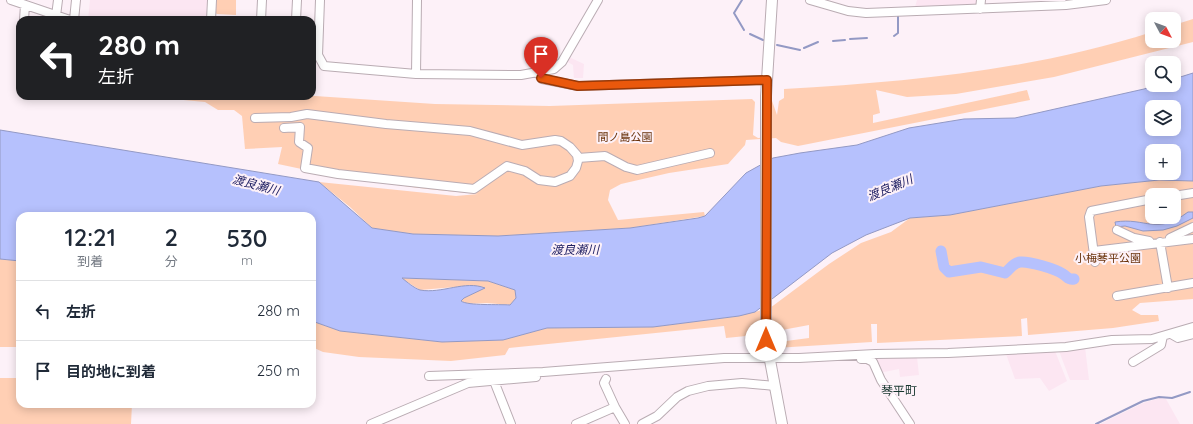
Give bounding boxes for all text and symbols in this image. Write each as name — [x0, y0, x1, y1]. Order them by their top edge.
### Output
north arrow — [1145, 12, 1181, 48]
map controls — [1145, 12, 1181, 224]
text: 280 m — [98, 27, 180, 62]
icon: left — [32, 32, 84, 84]
pin — [524, 37, 558, 78]
icon: arrive — [530, 43, 552, 65]
button: search — [1145, 56, 1181, 92]
text: 左折 — [98, 65, 134, 88]
button: layers — [1145, 100, 1181, 136]
park label: 間ノ島公園 — [598, 130, 653, 144]
button: + — [1145, 144, 1181, 180]
water label: 渡良瀬川 — [865, 170, 917, 204]
water label: 渡良瀬川 — [231, 171, 283, 198]
button: − — [1145, 188, 1181, 224]
text: 12:21 — [65, 222, 116, 252]
text: 2 — [164, 222, 178, 252]
text: 530 — [226, 223, 267, 253]
water label: 渡良瀬川 — [551, 242, 601, 257]
park label: 小梅琴平公園 — [1075, 251, 1141, 265]
text: m — [241, 252, 253, 268]
text: 到着 — [77, 253, 103, 269]
text: 分 — [165, 253, 178, 269]
icon: left — [32, 300, 54, 322]
text: 280 m — [257, 301, 300, 320]
text: 左折 — [66, 302, 96, 321]
position arrow — [745, 319, 787, 361]
icon: arrive — [32, 360, 54, 382]
text: 250 m — [257, 361, 300, 380]
text: 目的地に到着 — [66, 362, 156, 381]
district label: 琴平町 — [881, 383, 917, 398]

